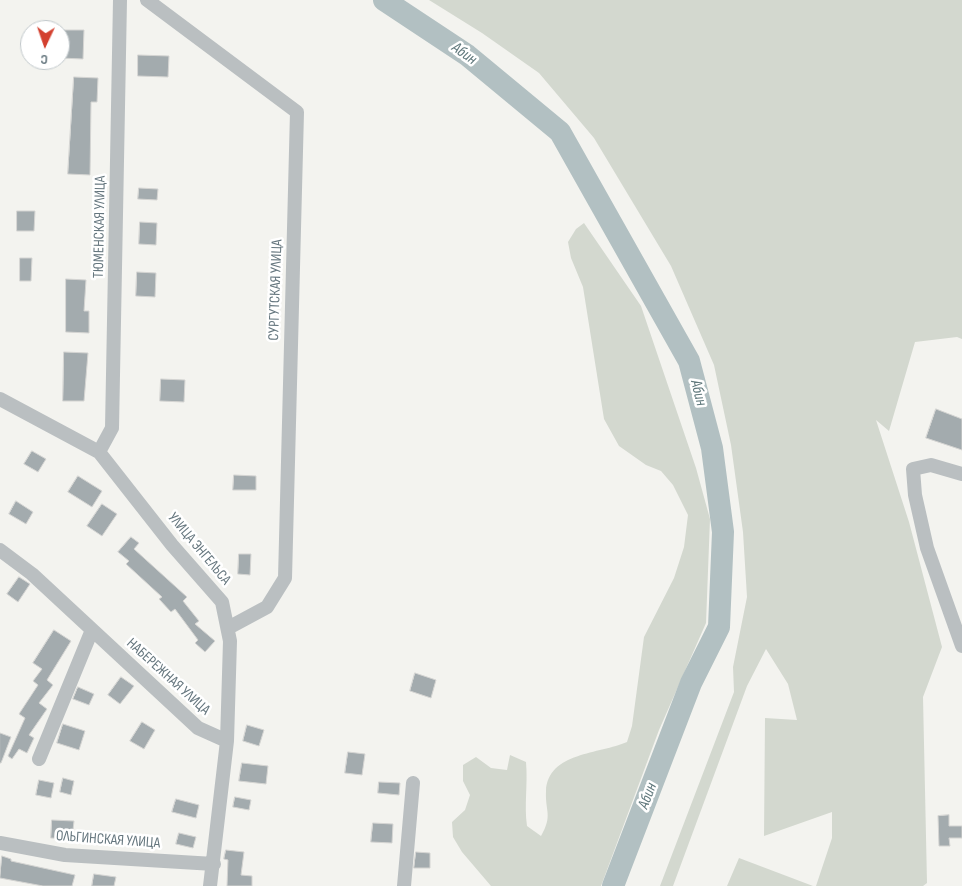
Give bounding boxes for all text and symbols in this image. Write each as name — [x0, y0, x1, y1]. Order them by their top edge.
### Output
north arrow — [20, 20, 70, 70]
water label: Абин — [448, 39, 480, 69]
text: С — [40, 51, 48, 68]
street label: ТЮМЕНСКАЯ УЛИЦА — [90, 176, 110, 278]
street label: СУРГУТСКАЯ УЛИЦА — [265, 239, 287, 341]
water label: Абин — [686, 378, 710, 408]
street label: УЛИЦА ЭНГЕЛЬСА — [164, 509, 234, 589]
street label: НАБЕРЕЖНАЯ УЛИЦА — [123, 635, 213, 719]
water label: Абин — [634, 780, 662, 812]
street label: ОЛЬГИНСКАЯ УЛИЦА — [55, 827, 161, 853]

